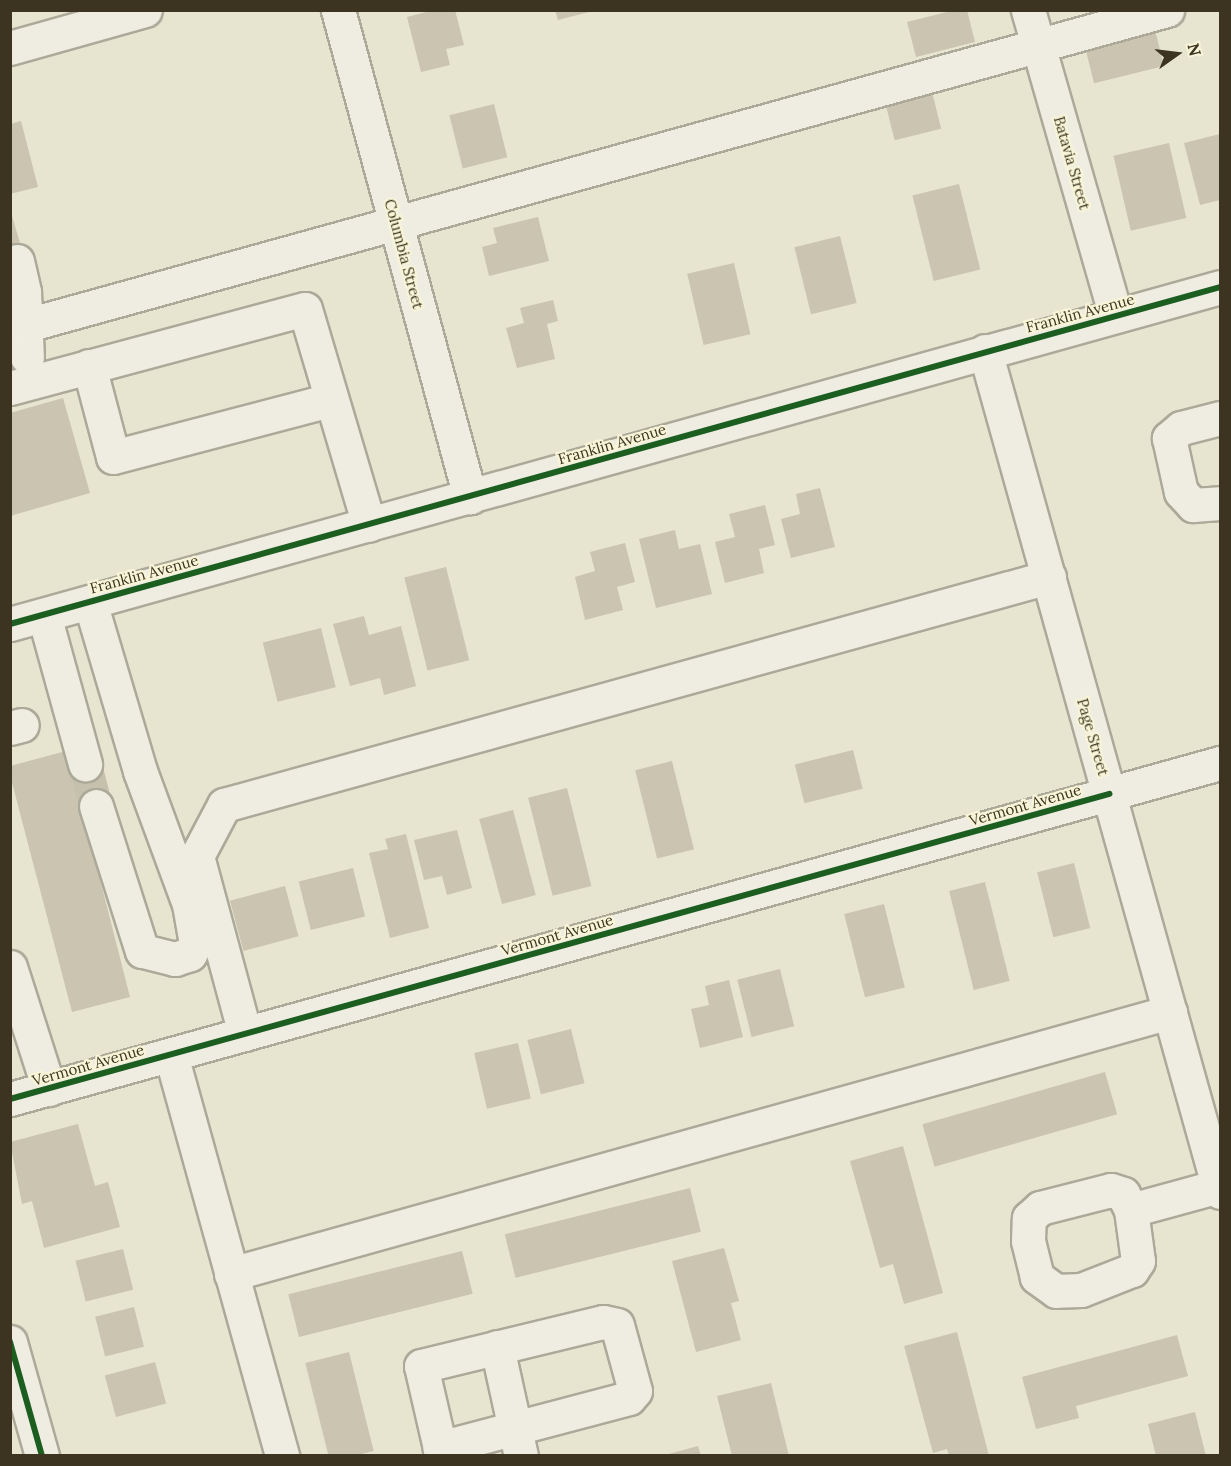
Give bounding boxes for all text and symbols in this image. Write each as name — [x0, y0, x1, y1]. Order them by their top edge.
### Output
north arrow — [1147, 24, 1207, 84]
text: N — [1183, 41, 1206, 58]
street label: Batavia Street — [1050, 114, 1094, 212]
street label: Columbia Street — [381, 197, 427, 311]
street label: Franklin Avenue — [1024, 290, 1136, 336]
street label: Franklin Avenue — [556, 420, 668, 468]
street label: Franklin Avenue — [88, 551, 200, 597]
street label: Page Street — [1073, 696, 1113, 778]
street label: Vermont Avenue — [967, 780, 1083, 830]
street label: Vermont Avenue — [499, 910, 615, 960]
street label: Vermont Avenue — [30, 1040, 146, 1090]

